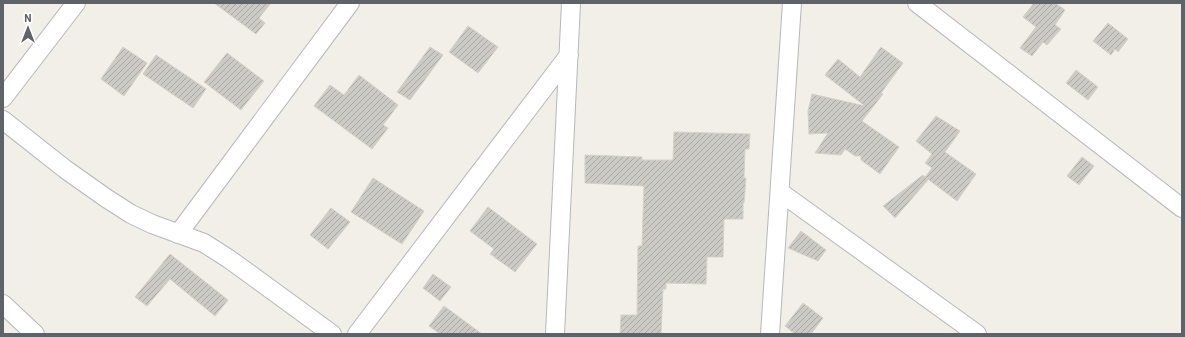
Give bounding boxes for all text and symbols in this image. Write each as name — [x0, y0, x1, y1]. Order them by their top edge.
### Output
north arrow — [8, 8, 48, 48]
text: N — [24, 11, 32, 24]

